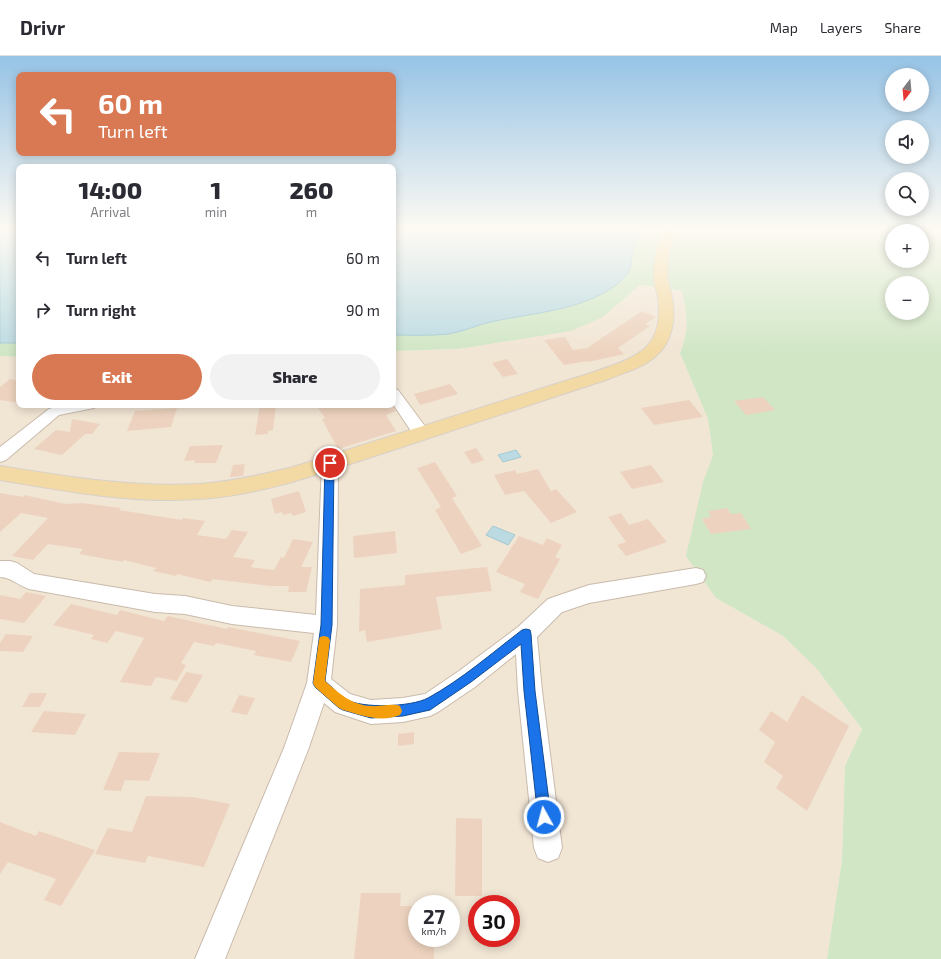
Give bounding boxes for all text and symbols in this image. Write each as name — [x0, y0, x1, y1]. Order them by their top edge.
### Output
text: Drivr — [20, 16, 65, 39]
text: Map — [770, 19, 798, 36]
text: Layers — [820, 19, 862, 36]
text: Share — [884, 19, 921, 36]
north arrow — [885, 68, 929, 112]
map controls — [885, 68, 929, 320]
text: 60 m — [98, 86, 163, 120]
icon: left — [32, 88, 84, 140]
text: Turn left — [98, 120, 168, 142]
button: sound — [885, 120, 929, 164]
button: search — [885, 172, 929, 216]
text: 14:00 — [78, 175, 142, 204]
text: 1 — [210, 175, 221, 204]
text: 260 — [289, 175, 334, 204]
text: Arrival — [91, 204, 130, 220]
text: min — [205, 204, 227, 220]
text: m — [306, 204, 317, 220]
button: + — [885, 224, 929, 268]
icon: left — [32, 247, 54, 269]
text: Turn left — [66, 249, 127, 267]
text: 60 m — [346, 249, 380, 267]
button: − — [885, 276, 929, 320]
icon: right — [32, 299, 54, 321]
text: Turn right — [66, 301, 136, 319]
text: 90 m — [346, 301, 380, 319]
button: Exit — [32, 354, 202, 400]
button: Share — [210, 354, 380, 400]
pin — [313, 446, 347, 480]
icon: arrive — [319, 452, 341, 474]
position arrow — [523, 796, 565, 838]
speed limit sign: 30 — [468, 895, 520, 947]
text: 27 — [423, 904, 445, 928]
text: km/h — [422, 925, 446, 937]

